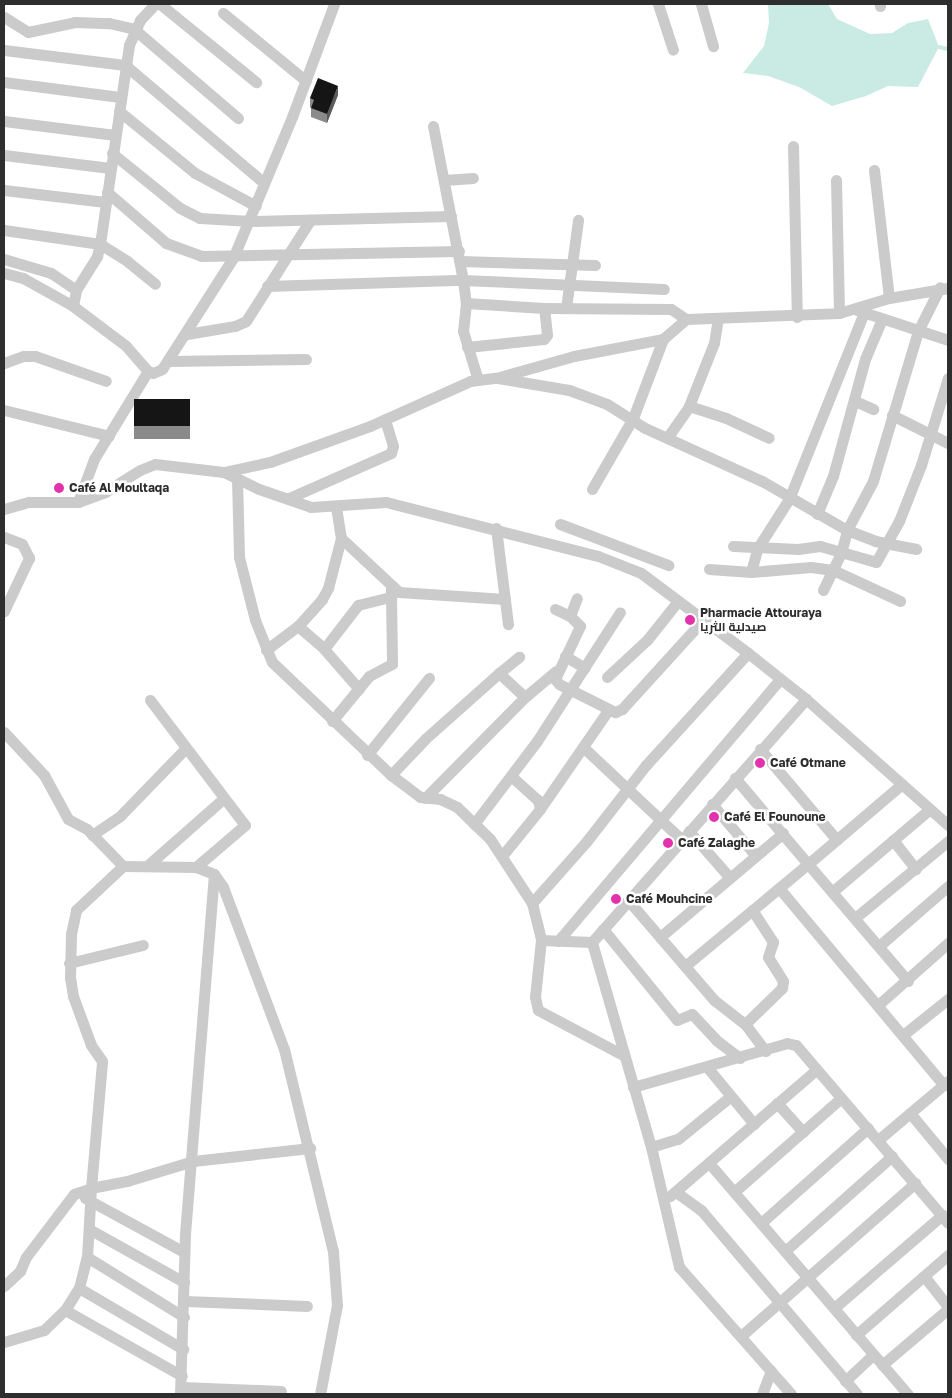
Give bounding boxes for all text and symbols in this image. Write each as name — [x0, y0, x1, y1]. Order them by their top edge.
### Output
place label: Café Al Moultaqa — [69, 481, 169, 495]
marker: Café Al Moultaqa — [53, 482, 65, 494]
place label: Pharmacie Attouraya صيدلية الثريا — [700, 606, 822, 634]
marker: Pharmacie Attouraya صيدلية الثريا — [684, 614, 696, 626]
place label: Café Otmane — [770, 756, 846, 770]
marker: Café Otmane — [754, 757, 766, 769]
place label: Café El Founoune — [724, 810, 826, 824]
marker: Café El Founoune — [708, 811, 720, 823]
place label: Café Zalaghe — [678, 836, 755, 850]
marker: Café Zalaghe — [662, 837, 674, 849]
place label: Café Mouhcine — [626, 892, 713, 906]
marker: Café Mouhcine — [610, 893, 622, 905]

